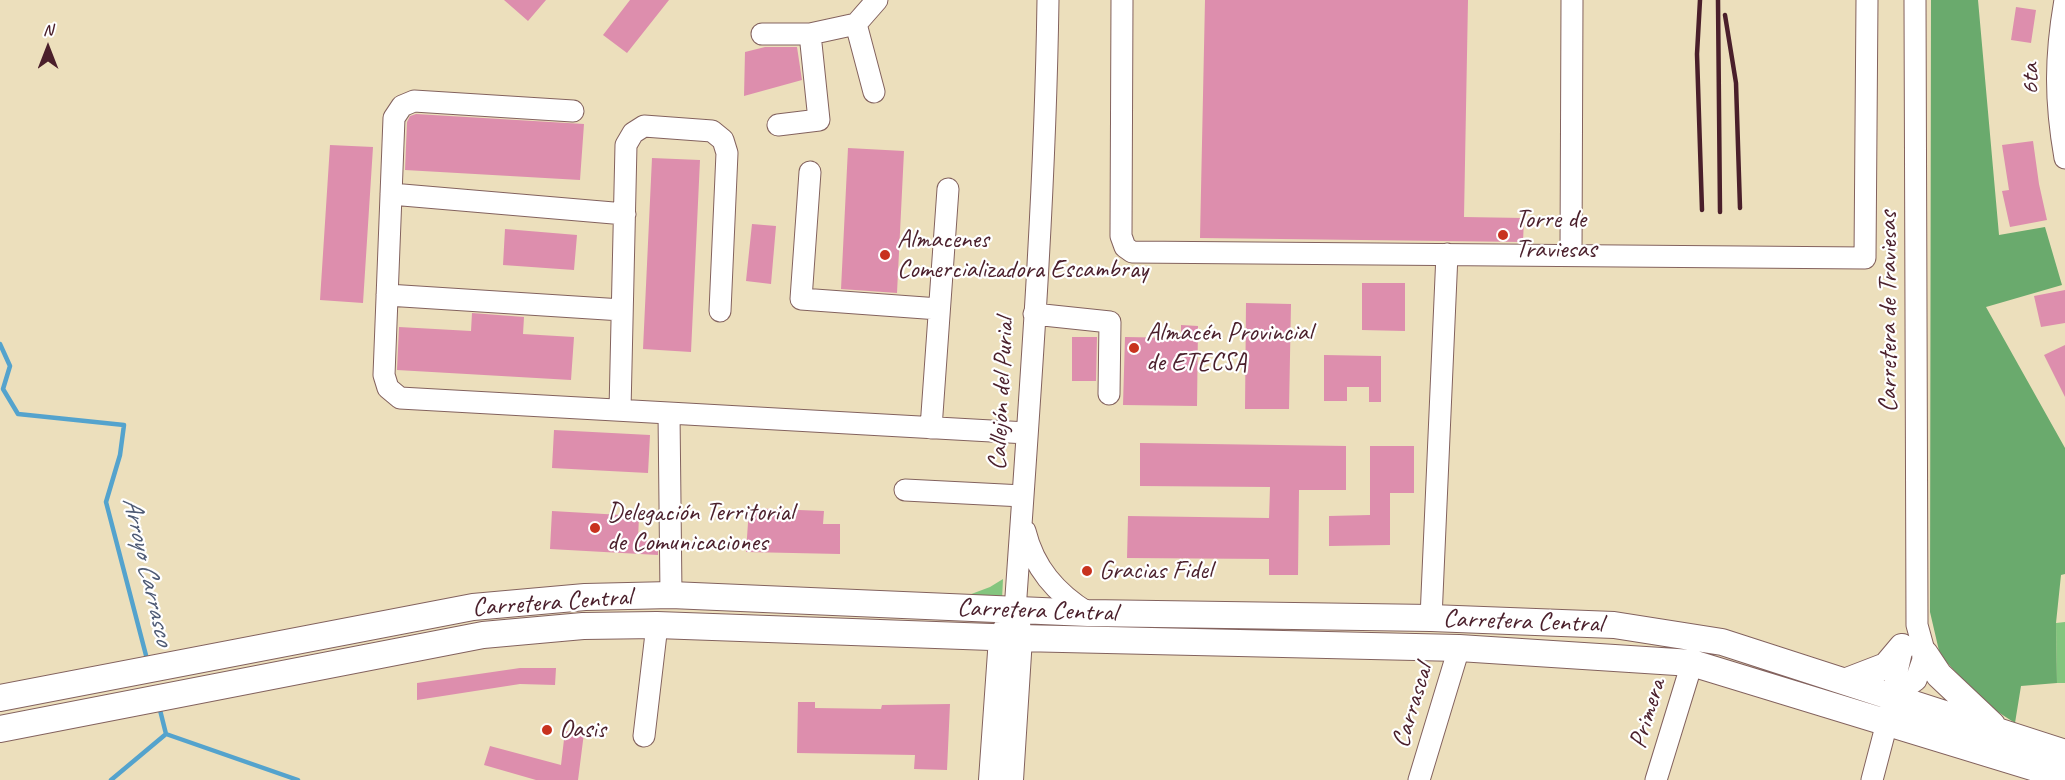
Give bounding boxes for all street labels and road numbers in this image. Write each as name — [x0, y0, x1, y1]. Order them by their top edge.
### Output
street label: 6ta — [2015, 63, 2047, 95]
street label: Carretera de Traviesas — [1873, 211, 1905, 413]
street label: Callejón del Purial — [982, 317, 1022, 471]
street label: Carretera Central — [471, 582, 633, 624]
street label: Carretera Central — [957, 593, 1117, 629]
street label: Carretera Central — [1443, 604, 1603, 640]
street label: Carrascal — [1386, 660, 1440, 752]
street label: Primera — [1623, 676, 1673, 752]

